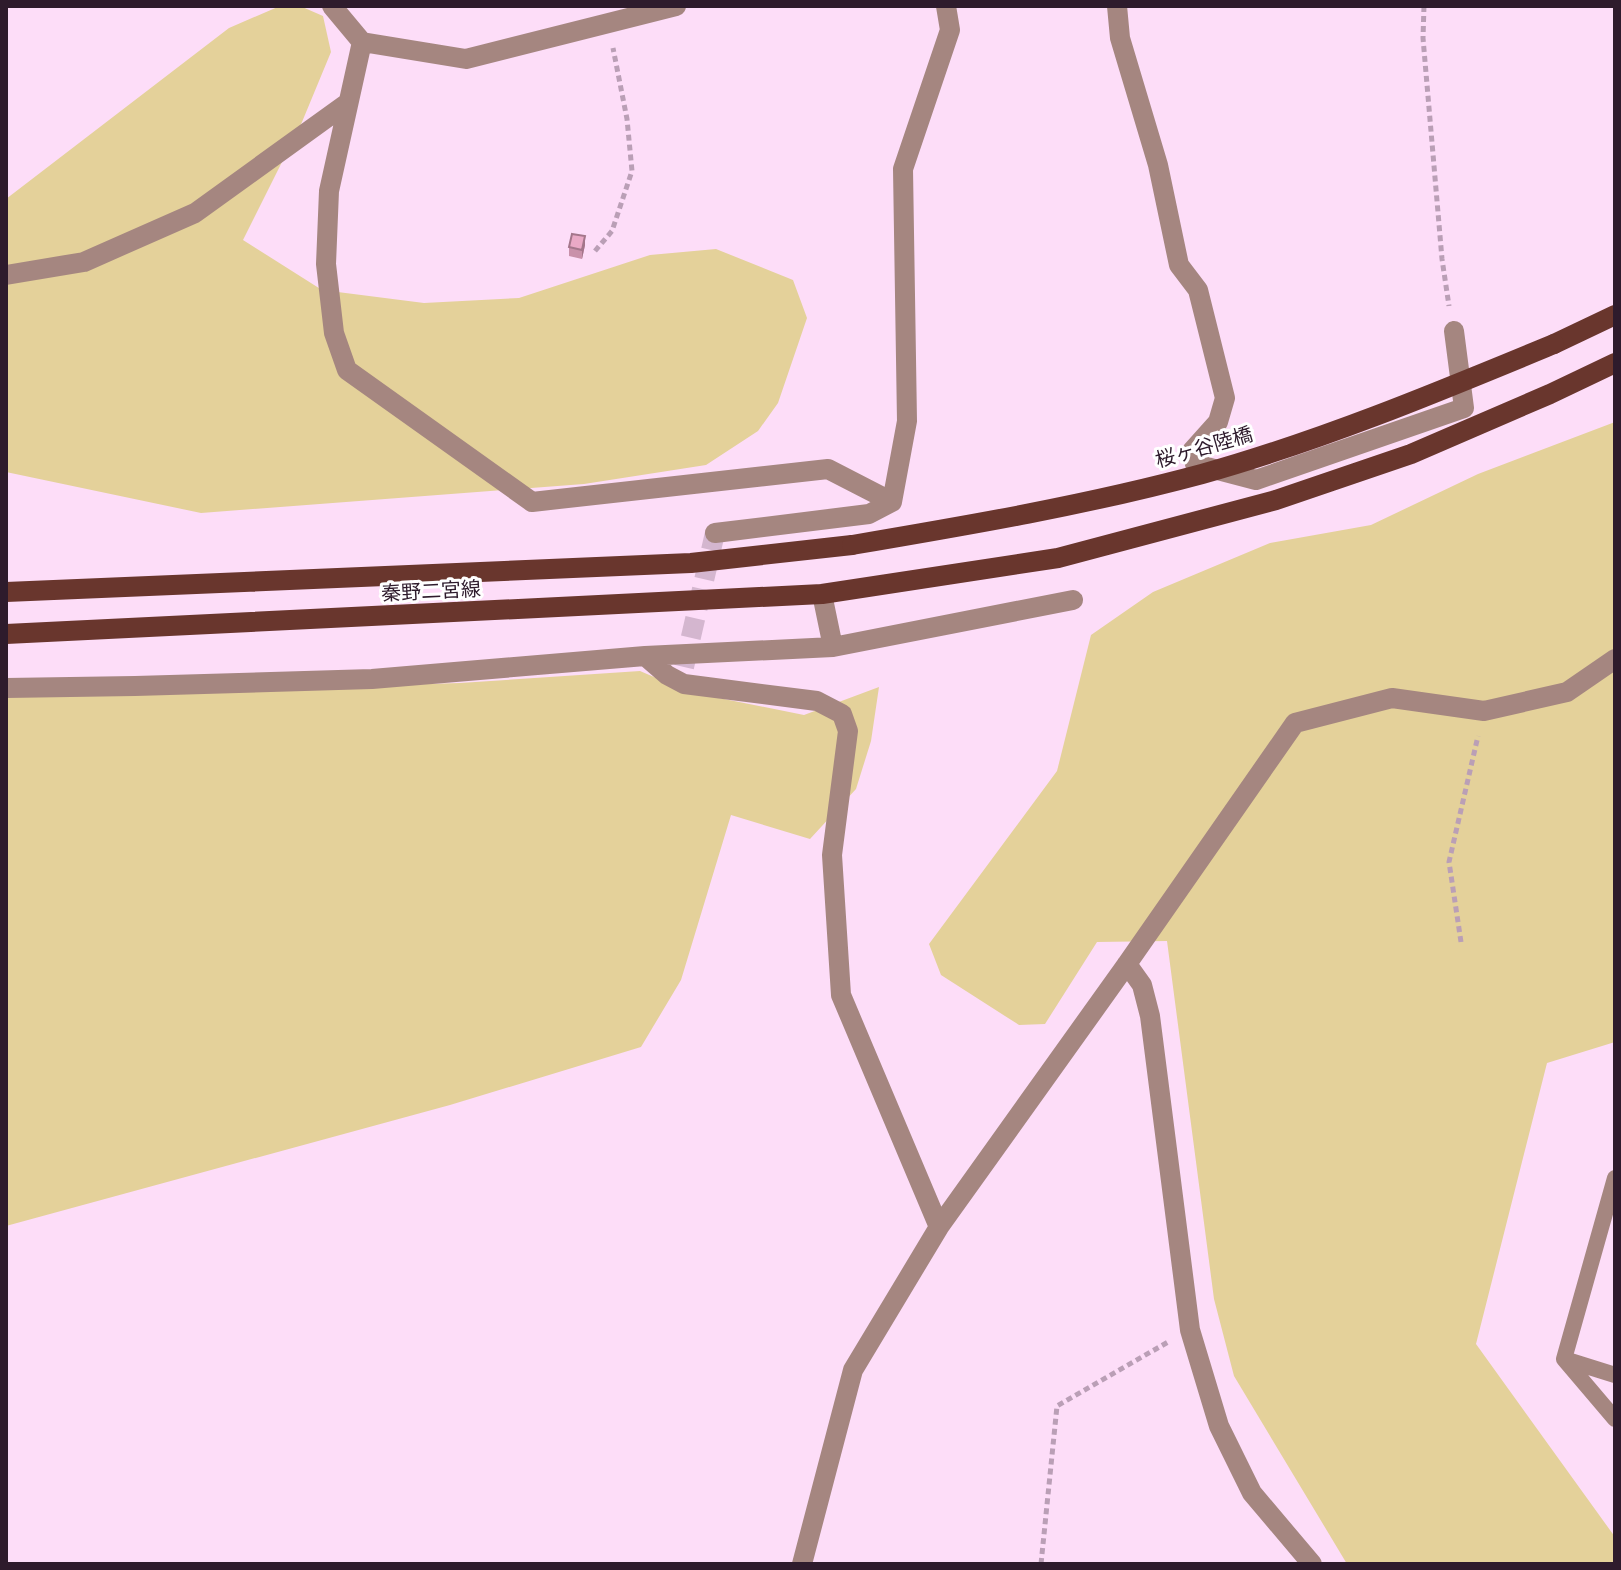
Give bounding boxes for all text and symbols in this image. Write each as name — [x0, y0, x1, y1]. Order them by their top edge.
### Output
street label: 桜ヶ谷陸橋 — [1153, 422, 1255, 472]
street label: 秦野二宮線 — [380, 576, 482, 606]

